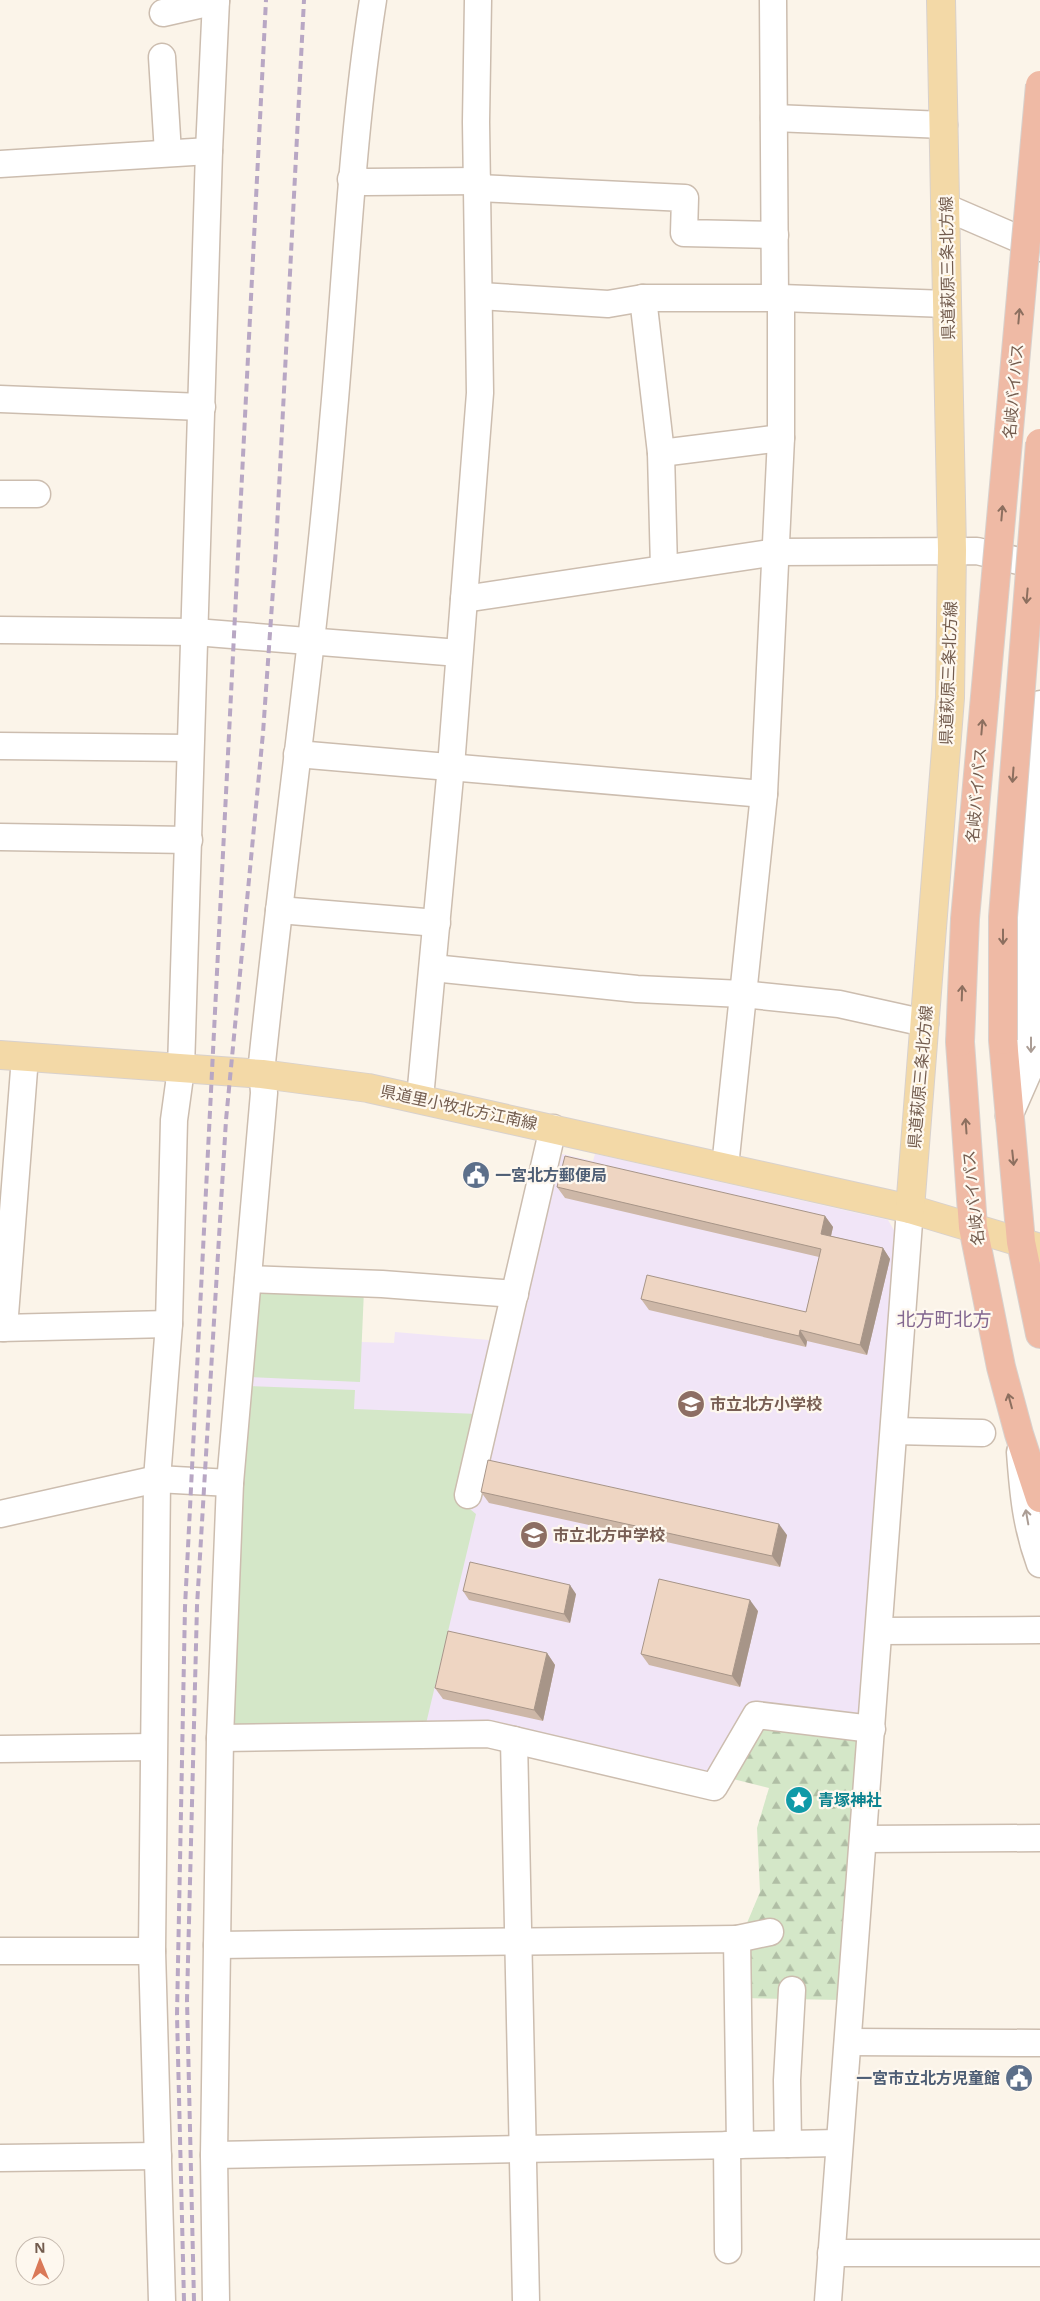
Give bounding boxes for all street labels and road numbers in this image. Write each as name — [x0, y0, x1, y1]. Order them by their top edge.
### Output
street label: 県道萩原三条北方線 — [935, 196, 959, 340]
street label: 名岐バイパス — [998, 342, 1028, 440]
street label: 県道萩原三条北方線 — [934, 601, 962, 745]
street label: 名岐バイパス — [961, 746, 991, 844]
street label: 県道萩原三条北方線 — [903, 1004, 937, 1150]
street label: 県道里小牧北方江南線 — [378, 1080, 540, 1134]
street label: 名岐バイパス — [957, 1149, 989, 1247]

